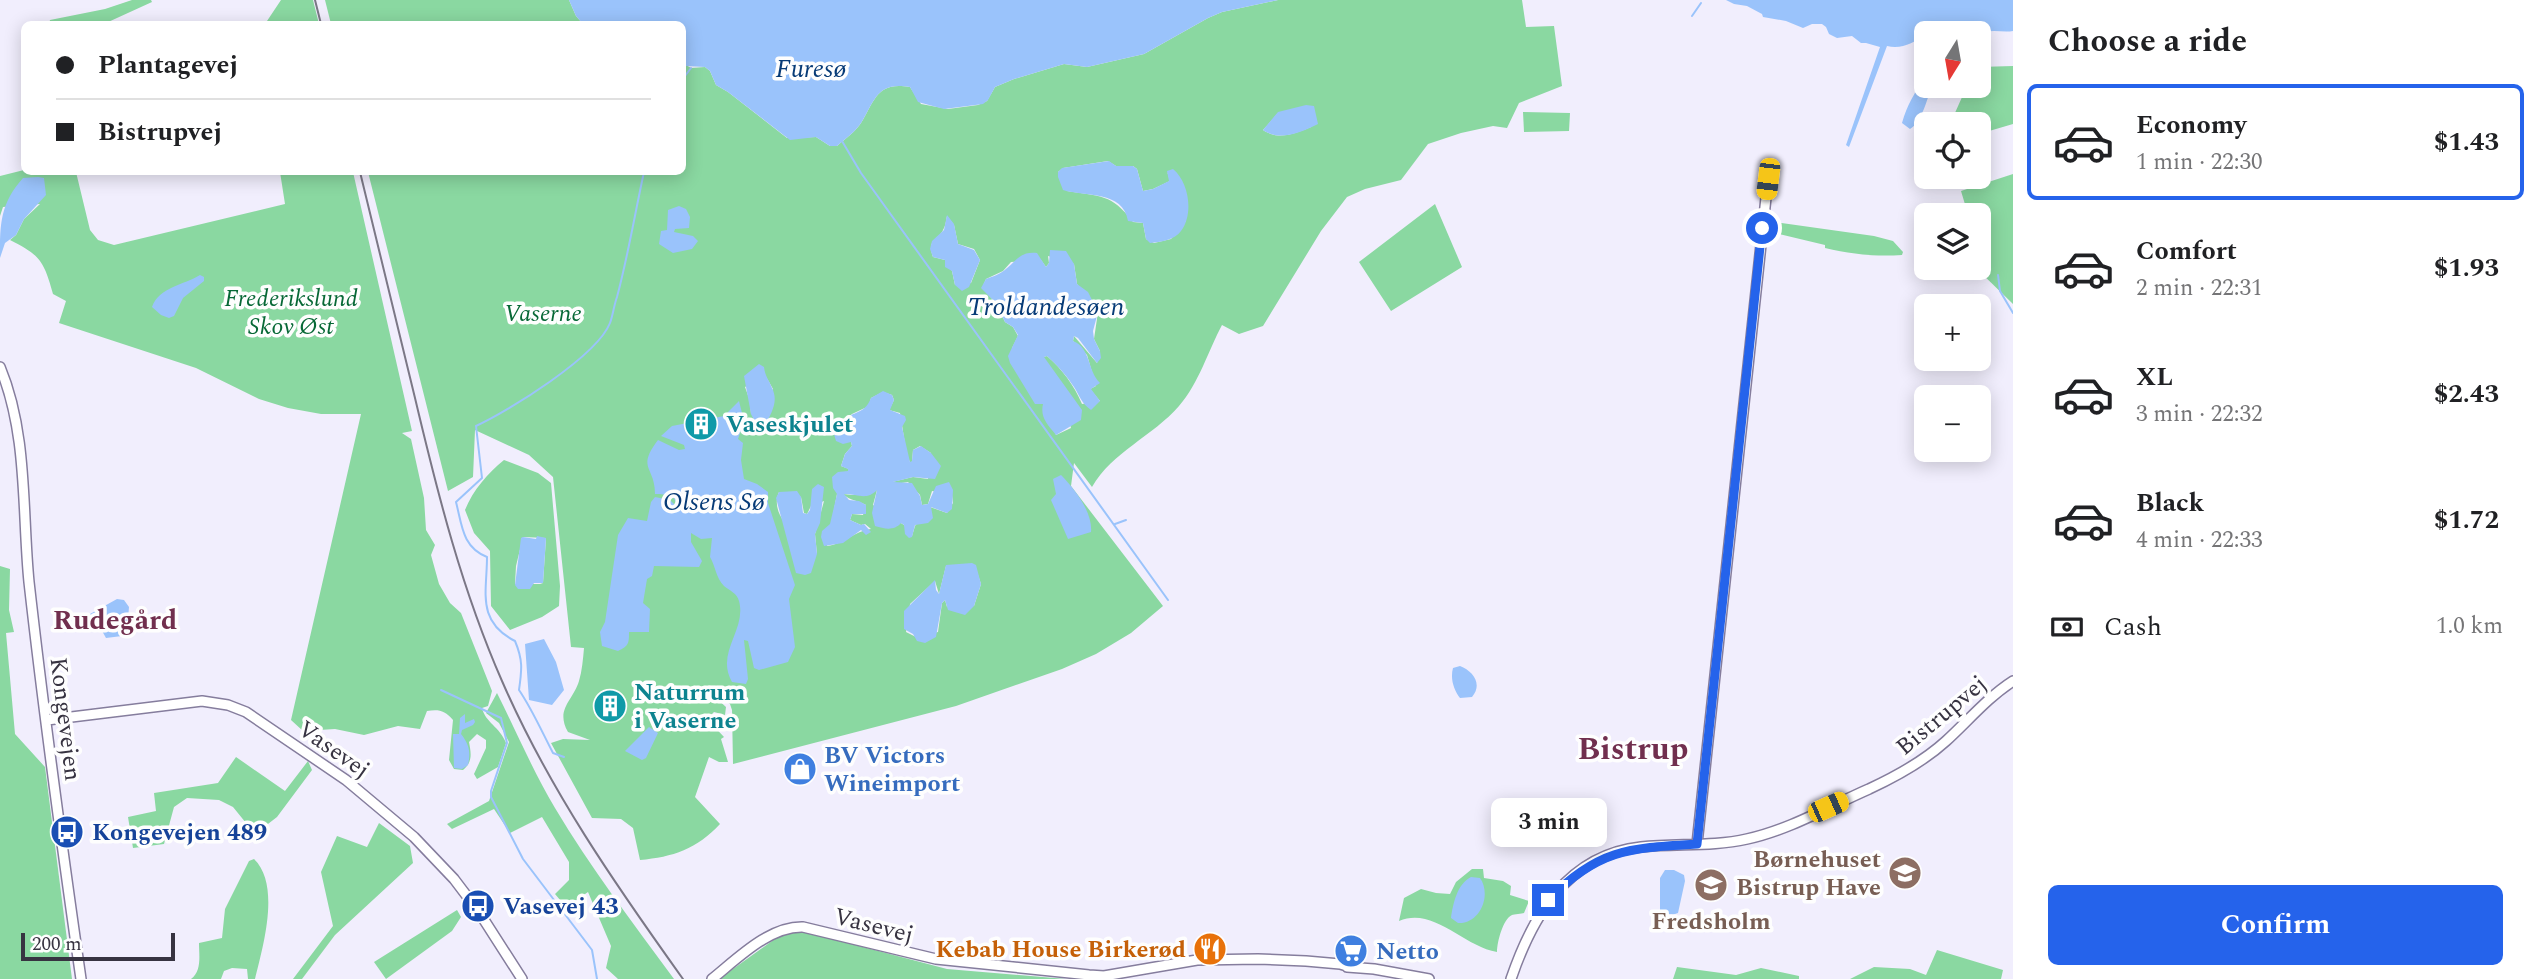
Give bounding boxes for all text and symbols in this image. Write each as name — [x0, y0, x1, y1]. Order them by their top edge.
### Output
text: Choose a ride — [2048, 17, 2247, 66]
north arrow — [1914, 21, 1992, 98]
map controls — [1914, 21, 1991, 462]
text: Plantagevej — [98, 45, 238, 85]
water label: Furesø — [776, 49, 846, 89]
text: Economy — [2136, 105, 2246, 145]
icon: car — [2052, 111, 2115, 174]
text: Bistrupvej — [98, 112, 222, 152]
button: locate — [1914, 112, 1991, 189]
text: $1.43 — [2434, 122, 2499, 162]
text: 1 min · 22:30 — [2136, 145, 2263, 180]
car — [1756, 157, 1781, 201]
button: layers — [1914, 203, 1991, 280]
route start — [1746, 212, 1778, 244]
text: Comfort — [2136, 231, 2237, 271]
icon: car — [2052, 237, 2115, 300]
text: $1.93 — [2434, 248, 2499, 288]
text: 2 min · 22:31 — [2136, 271, 2263, 306]
park label: Frederikslund Skov Øst — [224, 281, 358, 345]
water label: Troldandesøen — [967, 287, 1125, 327]
button: + — [1914, 294, 1991, 371]
park label: Vaserne — [504, 296, 582, 332]
text: XL — [2136, 357, 2173, 397]
icon: car — [2052, 363, 2115, 426]
text: $2.43 — [2434, 374, 2499, 414]
button: − — [1914, 385, 1991, 462]
text: 3 min · 22:32 — [2136, 397, 2263, 432]
building icon: Vaseskjulet — [682, 405, 720, 443]
place label: Vaseskjulet — [726, 407, 853, 443]
water label: Olsens Sø — [663, 482, 765, 522]
text: Black — [2136, 483, 2204, 523]
icon: car — [2052, 489, 2115, 552]
text: $1.72 — [2434, 500, 2499, 540]
text: 4 min · 22:33 — [2136, 523, 2263, 558]
district label: Rudegård — [53, 599, 177, 642]
text: Cash — [2104, 607, 2162, 647]
icon: cash — [2048, 608, 2086, 646]
text: 1.0 km — [2436, 609, 2503, 644]
street label: Kongevejen — [40, 655, 90, 783]
street label: Bistrupvej — [1888, 667, 1995, 765]
place label: Naturrum i Vaserne — [634, 675, 746, 739]
building icon: Naturrum i Vaserne — [591, 687, 629, 725]
street label: Vasevej — [290, 712, 377, 788]
district label: Bistrup — [1578, 725, 1688, 774]
place label: BV Victors Wineimport — [824, 738, 960, 802]
shop icon: BV Victors Wineimport — [781, 750, 819, 788]
car — [1805, 789, 1852, 825]
callout: 3 min — [1490, 799, 1606, 848]
text: 3 min — [1518, 805, 1580, 840]
bus stop icon: Kongevejen 489 — [48, 813, 86, 851]
place label: Kongevejen 489 — [92, 815, 267, 851]
place label: Børnehuset Bistrup Have — [1736, 842, 1881, 906]
school or university icon: Børnehuset Bistrup Have — [1886, 854, 1924, 892]
school or university icon: Fredsholm — [1692, 866, 1730, 904]
route end — [1532, 884, 1564, 916]
button: Confirm — [2048, 885, 2503, 965]
bus stop icon: Vasevej 43 — [459, 887, 497, 925]
place label: Vasevej 43 — [503, 889, 619, 925]
street label: Vasevej — [830, 899, 917, 953]
place label: Fredsholm — [1651, 904, 1771, 940]
scale bar — [21, 930, 175, 962]
text: 200 m — [32, 930, 82, 959]
restaurant icon: Kebab House Birkerød — [1191, 930, 1229, 968]
place label: Kebab House Birkerød — [935, 932, 1186, 968]
supermarket icon: Netto — [1332, 932, 1370, 970]
place label: Netto — [1376, 934, 1439, 970]

